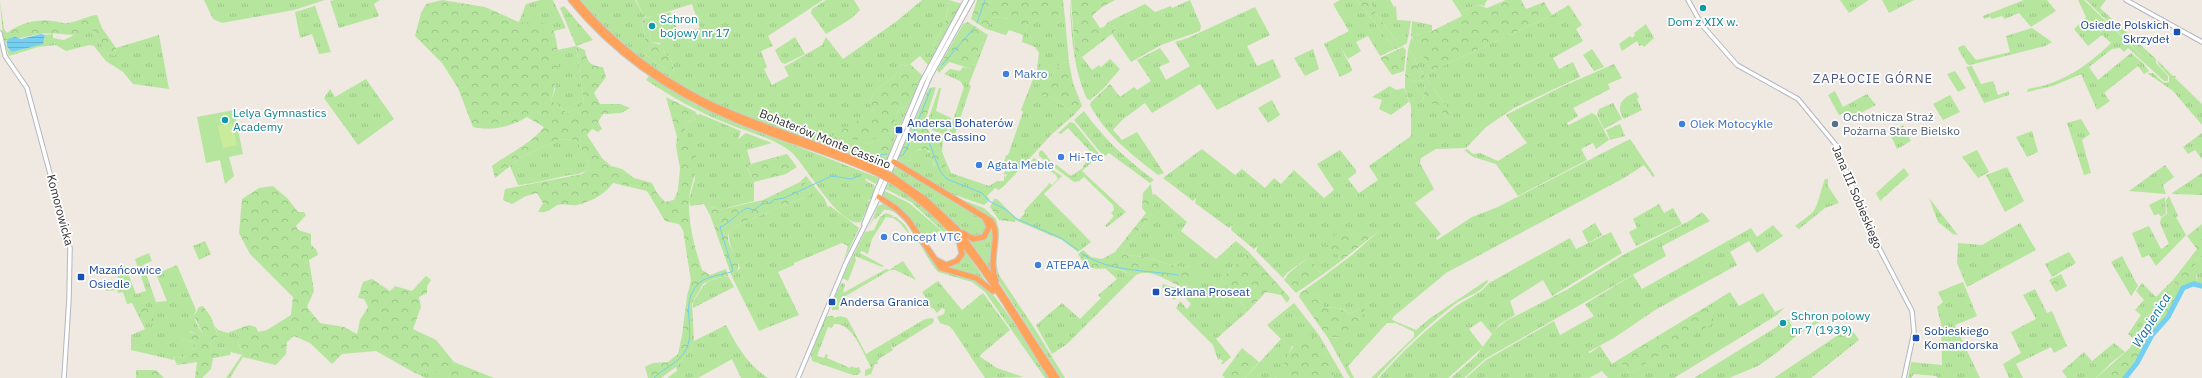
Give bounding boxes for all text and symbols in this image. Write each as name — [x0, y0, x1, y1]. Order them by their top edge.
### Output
marker: Dom z XIX w. — [1698, 3, 1708, 13]
place label: Schron bojowy nr 17 — [660, 11, 730, 40]
place label: Dom z XIX w. — [1668, 14, 1738, 29]
place label: Osiedle Polskich Skrzydeł — [2080, 17, 2170, 46]
marker: Schron bojowy nr 17 — [647, 21, 657, 31]
marker: Osiedle Polskich Skrzydeł — [2172, 27, 2182, 37]
place label: Makro — [1014, 66, 1048, 81]
marker: Makro — [1001, 69, 1011, 79]
district label: ZAPŁOCIE GÓRNE — [1813, 70, 1933, 87]
place label: Lelya Gymnastics Academy — [233, 105, 327, 134]
street label: Bohaterów Monte Cassino — [757, 105, 893, 172]
place label: Ochotnicza Straż Pożarna Stare Bielsko — [1843, 109, 1960, 138]
marker: Lelya Gymnastics Academy — [220, 115, 230, 125]
place label: Andersa Bohaterów Monte Cassino — [907, 115, 1013, 144]
place label: Olek Motocykle — [1690, 116, 1773, 131]
marker: Olek Motocykle — [1677, 119, 1687, 129]
marker: Ochotnicza Straż Pożarna Stare Bielsko — [1830, 119, 1840, 129]
marker: Andersa Bohaterów Monte Cassino — [894, 125, 904, 135]
street label: Jana III Sobieskiego — [1829, 143, 1886, 251]
place label: Hi-Tec — [1069, 149, 1103, 164]
marker: Hi-Tec — [1056, 152, 1066, 162]
place label: Agata Meble — [987, 157, 1054, 172]
marker: Agata Meble — [974, 160, 984, 170]
street label: Komorowicka — [44, 173, 77, 248]
place label: Concept VTC — [892, 229, 961, 244]
marker: Concept VTC — [879, 232, 889, 242]
place label: ATEPAA — [1046, 257, 1089, 272]
marker: ATEPAA — [1033, 260, 1043, 270]
place label: Mazańcowice Osiedle — [89, 262, 162, 291]
marker: Mazańcowice Osiedle — [76, 272, 86, 282]
place label: Szklana Proseat — [1164, 284, 1250, 299]
marker: Szklana Proseat — [1151, 287, 1161, 297]
water label: Wapienica — [2128, 290, 2175, 351]
place label: Andersa Granica — [840, 294, 930, 309]
marker: Andersa Granica — [827, 297, 837, 307]
place label: Schron polowy nr 7 (1939) — [1791, 308, 1870, 337]
marker: Schron polowy nr 7 (1939) — [1778, 318, 1788, 328]
place label: Sobieskiego Komandorska — [1924, 323, 1999, 352]
marker: Sobieskiego Komandorska — [1911, 333, 1921, 343]

